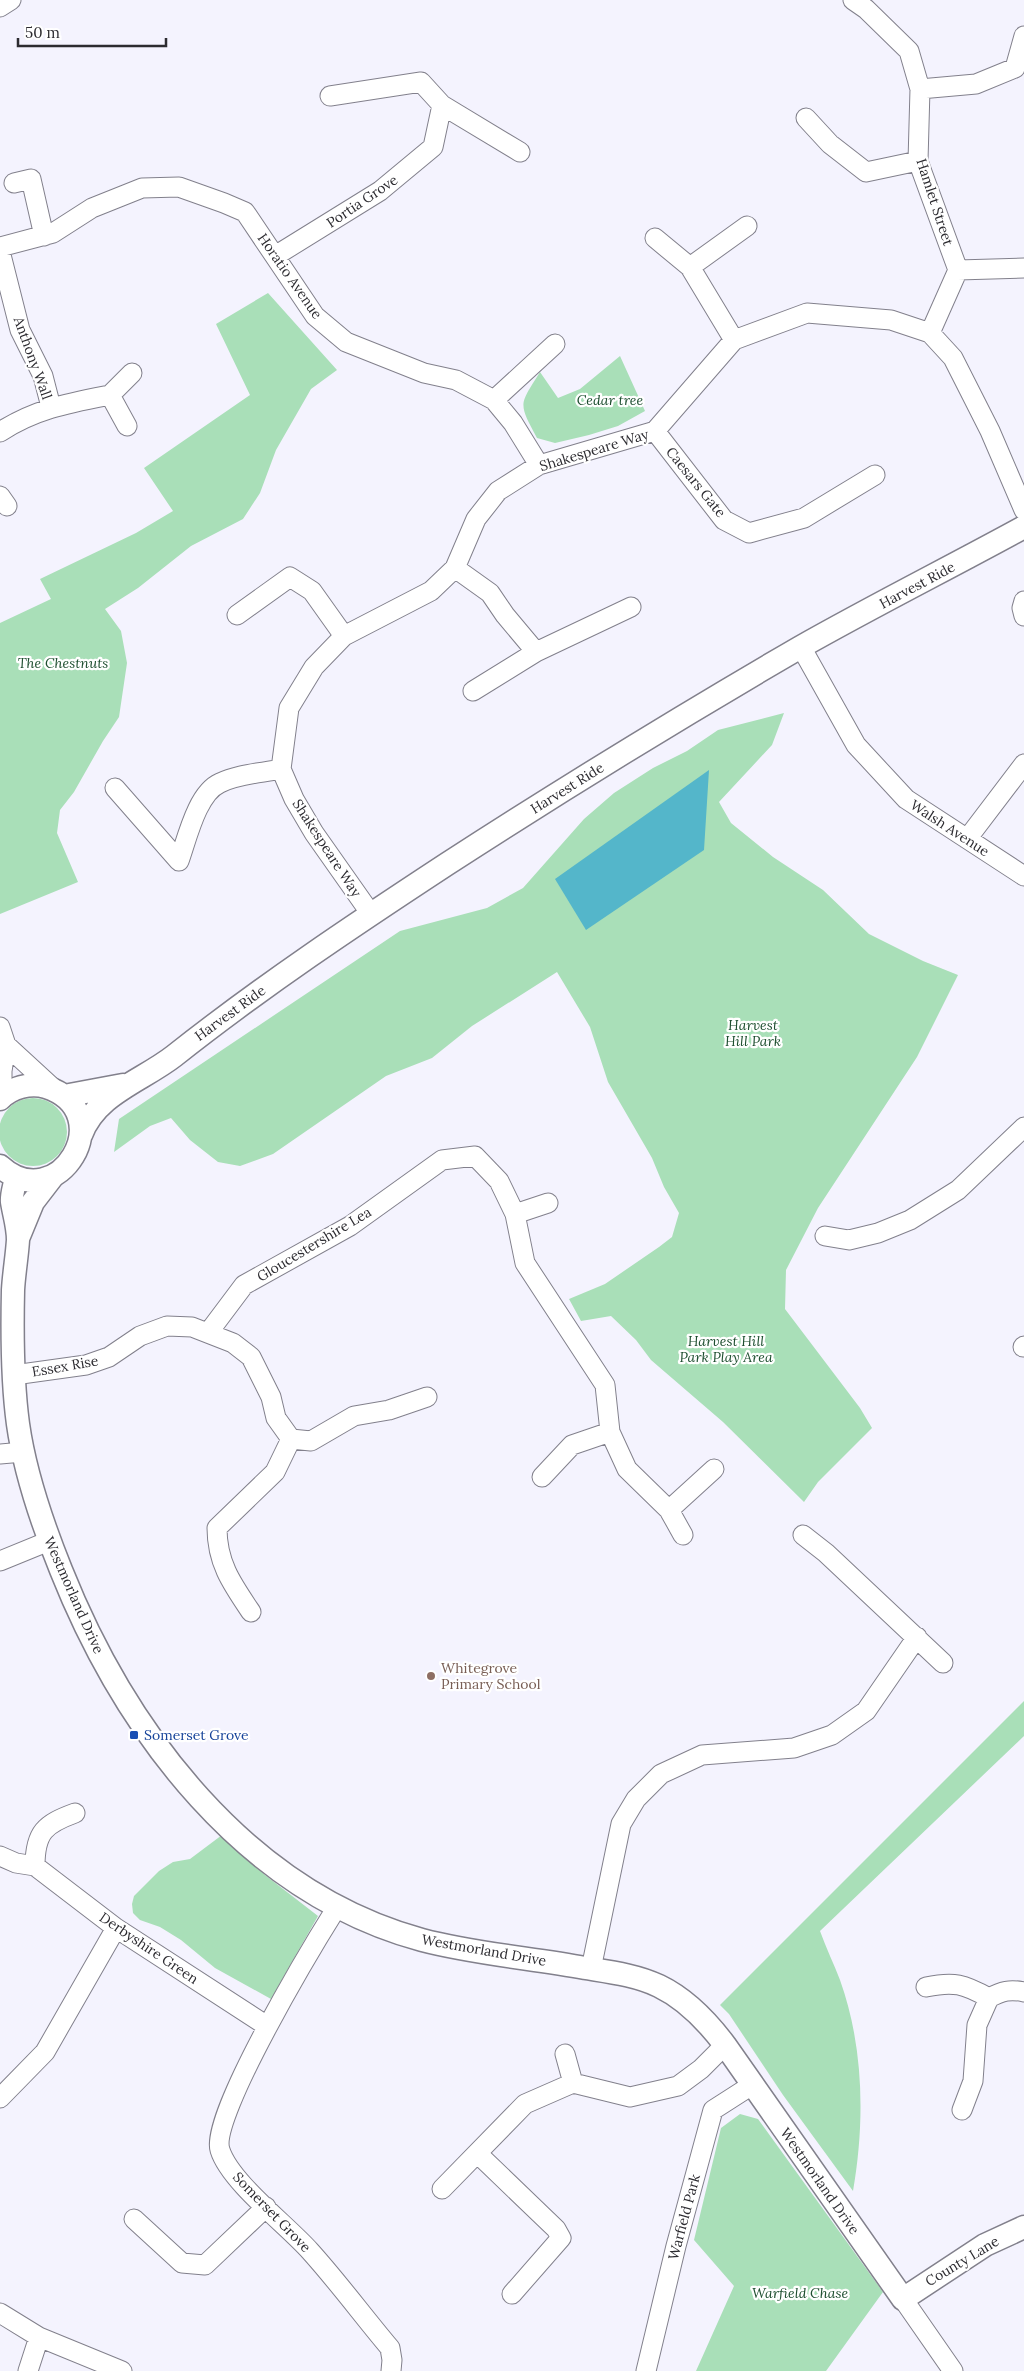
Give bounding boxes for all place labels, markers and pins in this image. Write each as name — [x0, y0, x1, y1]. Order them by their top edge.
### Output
place label: Whitegrove Primary School — [441, 1659, 541, 1693]
marker: Whitegrove Primary School — [425, 1670, 437, 1682]
place label: Somerset Grove — [144, 1726, 249, 1744]
marker: Somerset Grove — [128, 1729, 140, 1741]

